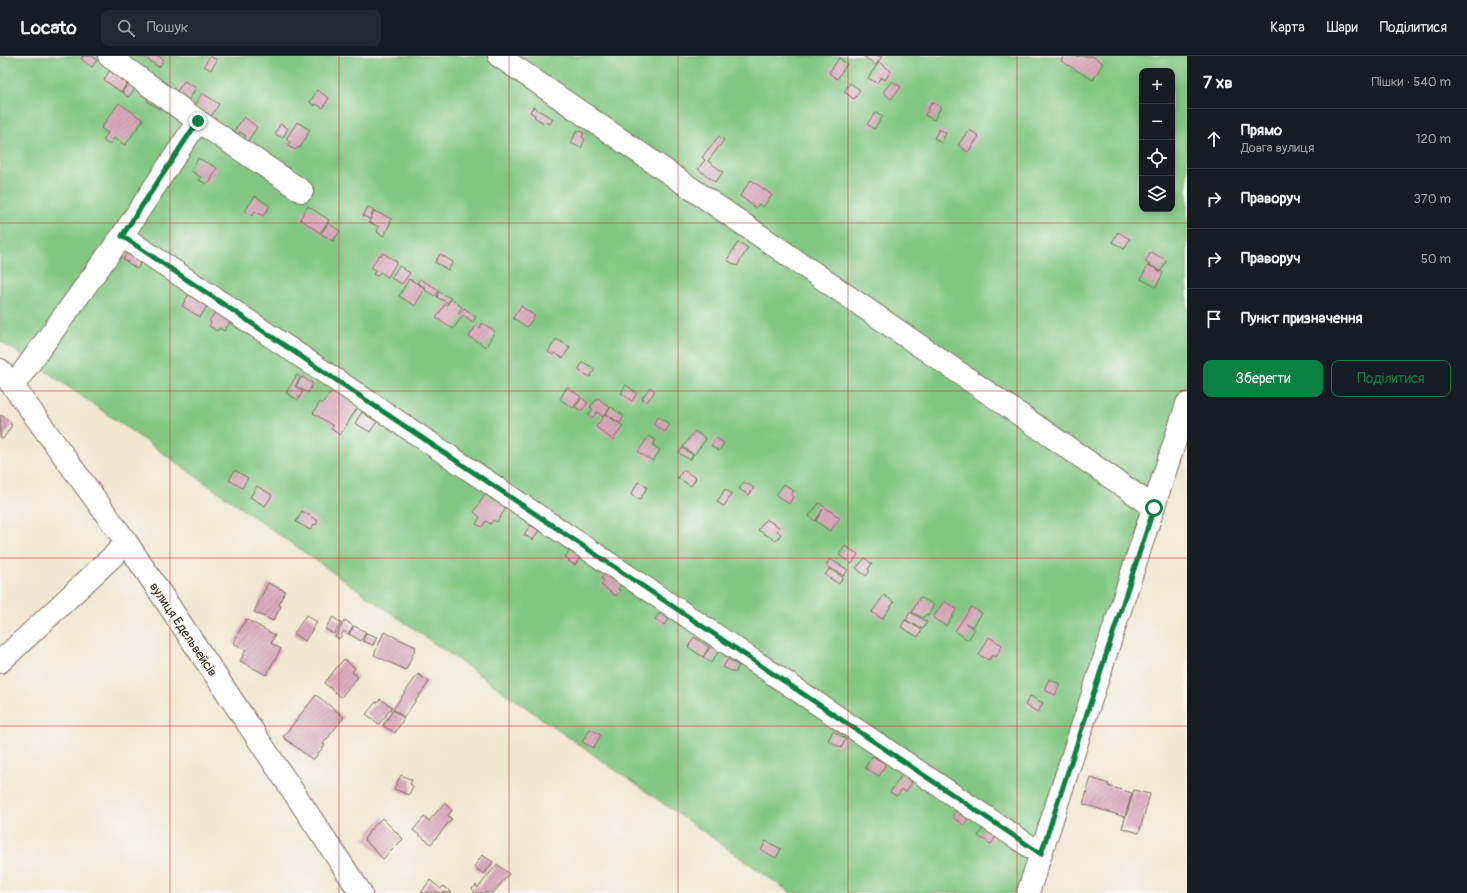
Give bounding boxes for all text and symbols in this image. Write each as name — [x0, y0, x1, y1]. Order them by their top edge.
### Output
search box — [101, 10, 381, 46]
text: Locato — [20, 16, 77, 40]
icon: search — [115, 17, 137, 39]
text: Пошук — [147, 18, 189, 37]
text: Карта — [1270, 19, 1305, 36]
text: Шари — [1327, 19, 1358, 36]
text: Поділитися — [1380, 19, 1447, 36]
map controls — [1139, 68, 1175, 212]
button: + — [1139, 68, 1175, 104]
text: 7 хв — [1203, 72, 1233, 93]
text: Пішки · 540 m — [1372, 74, 1451, 90]
button: − — [1139, 104, 1175, 140]
route end — [189, 112, 207, 130]
text: Прямо — [1241, 121, 1282, 140]
icon: ahead — [1203, 128, 1225, 150]
text: 120 m — [1415, 131, 1451, 147]
button: locate — [1139, 140, 1175, 176]
text: Довга вулиця — [1241, 140, 1314, 156]
button: layers — [1139, 176, 1175, 212]
icon: right — [1203, 188, 1225, 210]
text: Праворуч — [1241, 189, 1301, 208]
text: 370 m — [1414, 191, 1451, 207]
icon: right — [1203, 248, 1225, 270]
text: Праворуч — [1241, 249, 1301, 268]
text: 50 m — [1421, 251, 1451, 267]
icon: arrive — [1203, 308, 1225, 330]
text: Пункт призначення — [1241, 309, 1362, 328]
button: Зберегти — [1203, 360, 1323, 397]
button: Поділитися — [1331, 360, 1451, 397]
route start — [1145, 499, 1163, 517]
street label: вулиця Едельвейсів — [146, 580, 221, 680]

